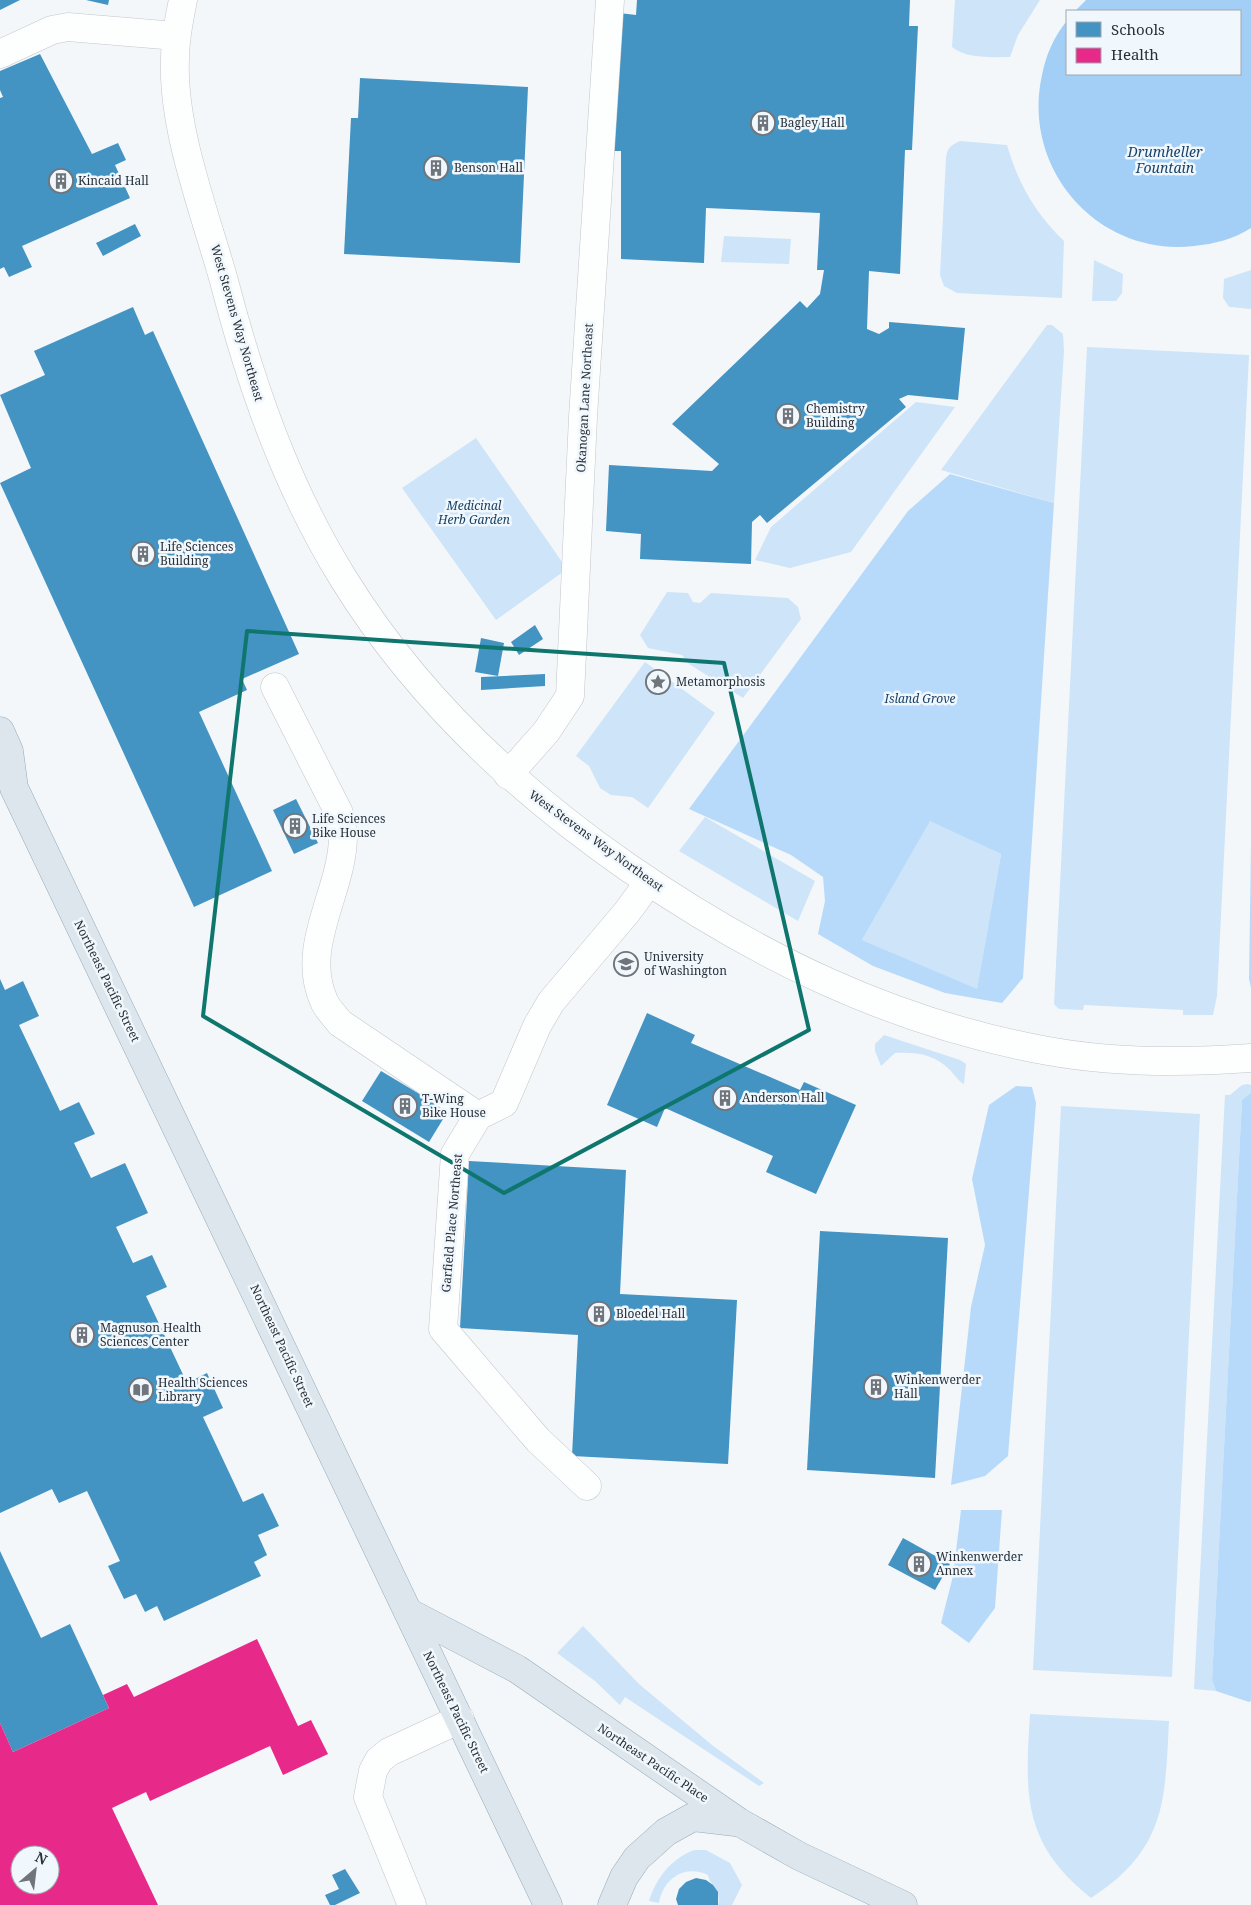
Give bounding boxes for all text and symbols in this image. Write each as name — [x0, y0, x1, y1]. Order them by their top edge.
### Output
legend — [1066, 10, 1241, 75]
text: Schools — [1111, 19, 1165, 39]
text: Health — [1111, 44, 1159, 64]
building icon: Bagley Hall — [750, 110, 776, 136]
place label: Bagley Hall — [780, 114, 845, 131]
water label: Drumheller Fountain — [1127, 142, 1203, 177]
building icon: Benson Hall — [423, 155, 449, 181]
place label: Benson Hall — [454, 159, 523, 176]
building icon: Kincaid Hall — [48, 168, 74, 194]
place label: Kincaid Hall — [78, 172, 149, 189]
street label: West Stevens Way Northeast — [207, 242, 268, 403]
street label: Okanogan Lane Northeast — [572, 323, 597, 473]
place label: Chemistry Building — [806, 400, 865, 431]
building icon: Chemistry Building — [775, 403, 801, 429]
park label: Medicinal Herb Garden — [437, 497, 510, 528]
place label: Life Sciences Building — [160, 538, 233, 569]
building icon: Life Sciences Building — [130, 541, 156, 567]
place icon: Metamorphosis — [645, 669, 671, 695]
place label: Metamorphosis — [676, 673, 765, 690]
park label: Island Grove — [883, 690, 956, 707]
street label: West Stevens Way Northeast — [526, 786, 667, 895]
place label: Life Sciences Bike House — [312, 810, 385, 841]
building icon: Life Sciences Bike House — [282, 813, 308, 839]
street label: Northeast Pacific Street — [71, 917, 144, 1045]
place label: University of Washington — [644, 948, 727, 979]
school or university icon: University of Washington — [613, 951, 639, 977]
building icon: Anderson Hall — [712, 1085, 738, 1111]
place label: Anderson Hall — [742, 1089, 825, 1106]
place label: T-Wing Bike House — [422, 1090, 486, 1121]
building icon: T-Wing Bike House — [392, 1093, 418, 1119]
street label: Garfield Place Northeast — [437, 1153, 466, 1293]
street label: Northeast Pacific Street — [246, 1282, 318, 1410]
building icon: Bloedel Hall — [586, 1301, 612, 1327]
place label: Bloedel Hall — [616, 1305, 686, 1322]
place label: Magnuson Health Sciences Center — [100, 1319, 202, 1350]
building icon: Magnuson Health Sciences Center — [69, 1322, 95, 1348]
place label: Winkenwerder Hall — [894, 1371, 981, 1402]
place label: Health Sciences Library — [158, 1374, 248, 1405]
building icon: Winkenwerder Hall — [863, 1374, 889, 1400]
library icon: Health Sciences Library — [128, 1377, 154, 1403]
place label: Winkenwerder Annex — [936, 1548, 1023, 1579]
building icon: Winkenwerder Annex — [906, 1551, 932, 1577]
street label: Northeast Pacific Street — [420, 1648, 493, 1776]
street label: Northeast Pacific Place — [595, 1719, 712, 1806]
north arrow — [10, 1845, 60, 1895]
text: N — [32, 1847, 51, 1869]

